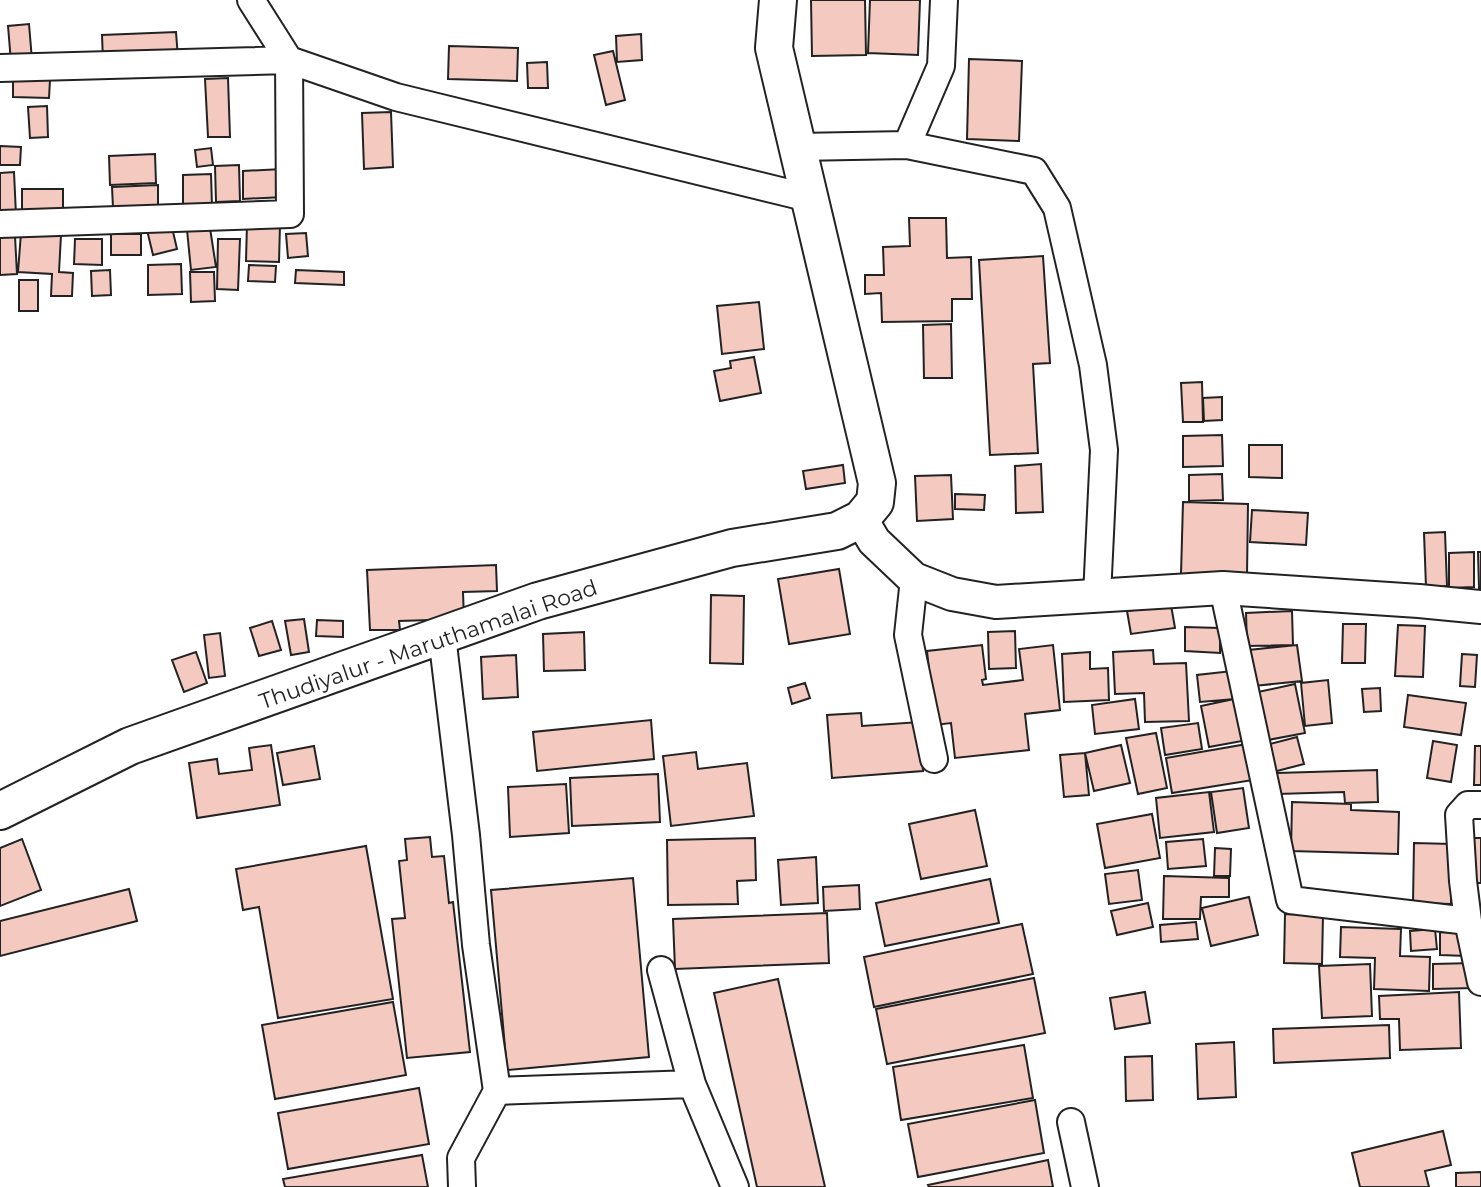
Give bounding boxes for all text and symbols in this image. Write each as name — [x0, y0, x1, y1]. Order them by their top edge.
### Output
street label: Thudiyalur - Maruthamalai Road — [256, 574, 601, 715]

